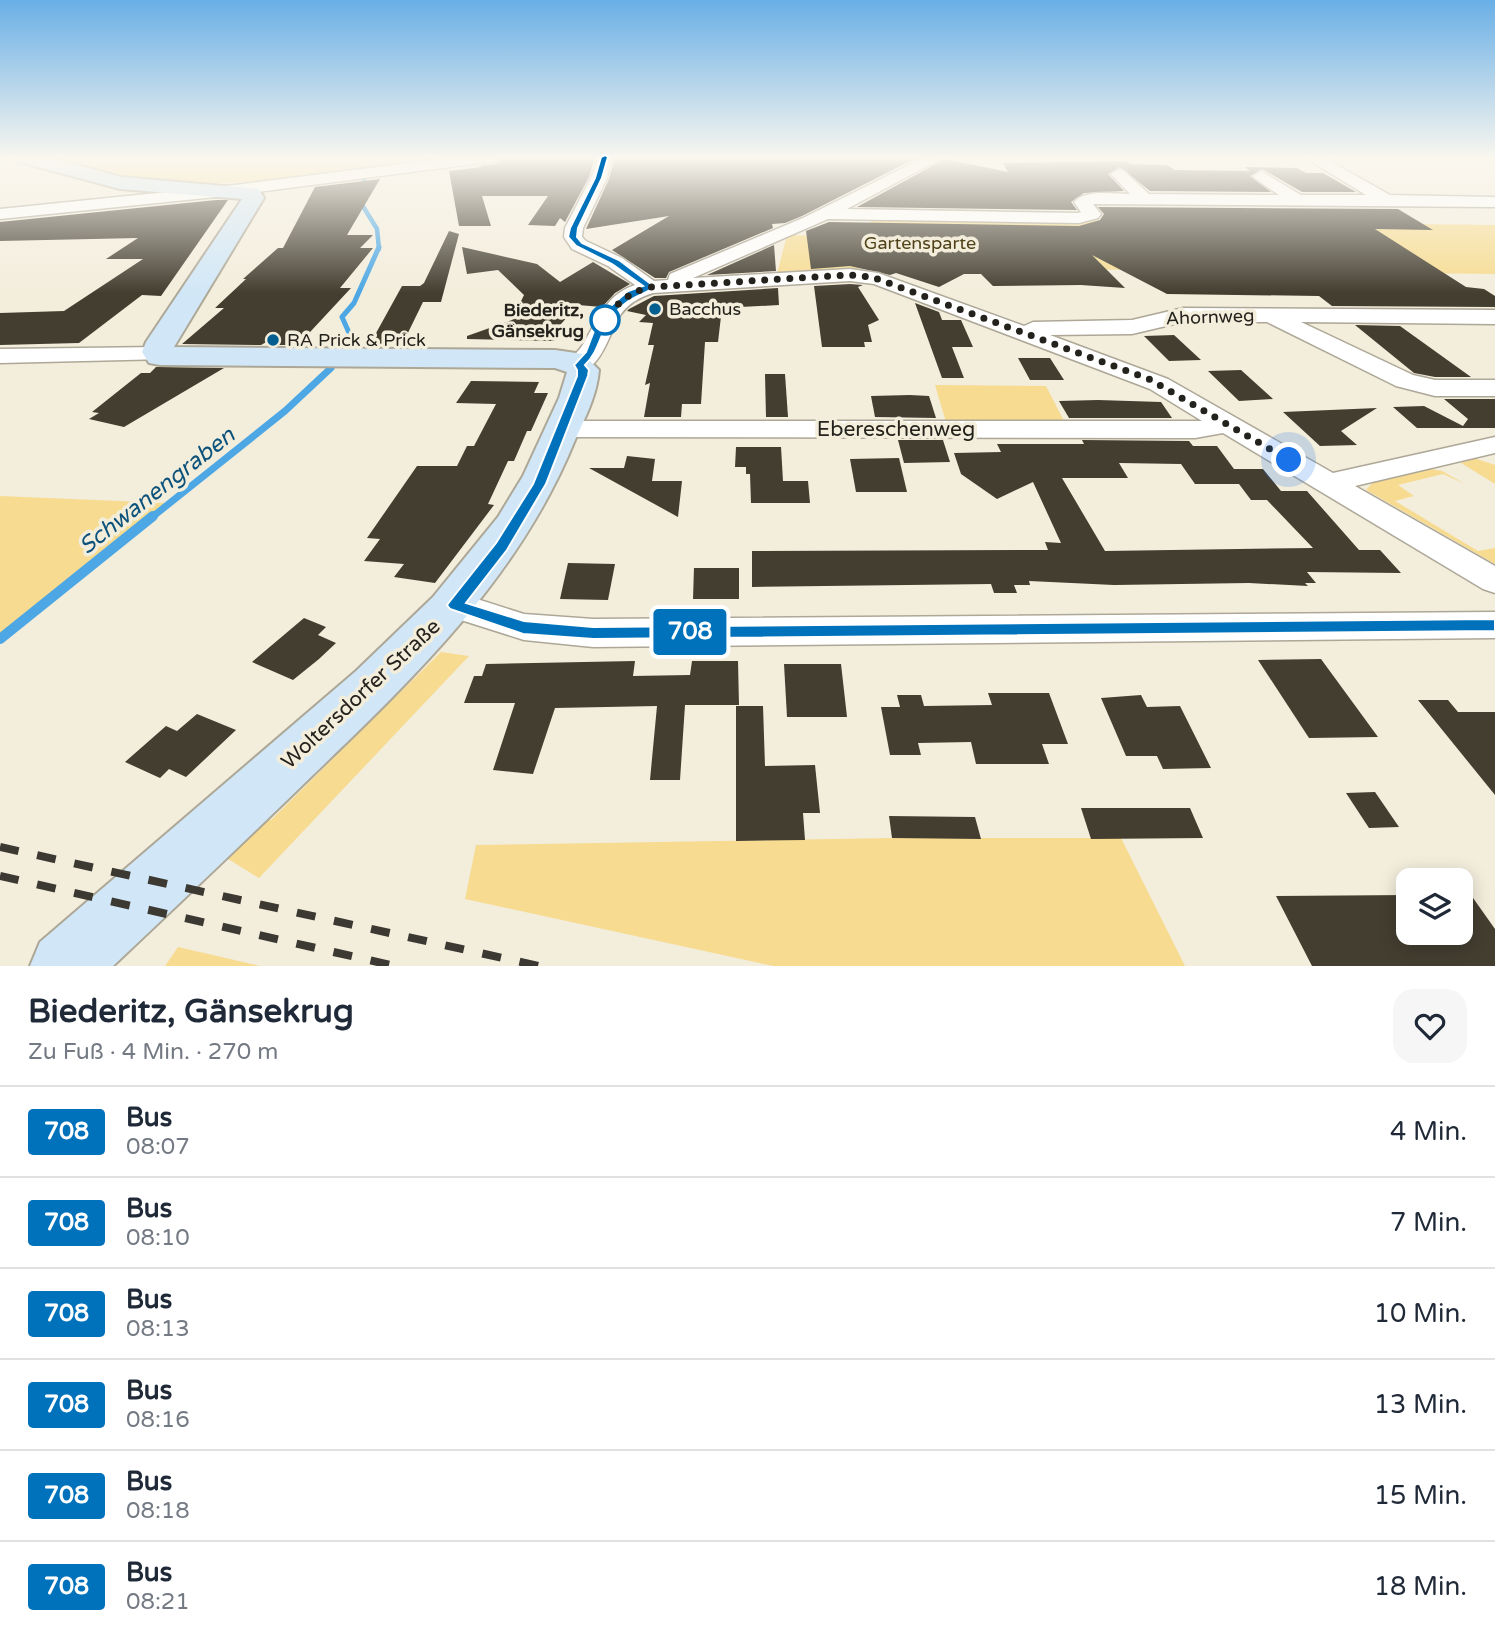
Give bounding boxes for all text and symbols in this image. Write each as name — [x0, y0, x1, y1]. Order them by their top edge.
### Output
park label: Gartensparte — [864, 232, 976, 254]
place label: Bacchus — [669, 298, 741, 320]
place label: Biederitz, Gänsekrug — [491, 299, 584, 342]
marker: Bacchus — [647, 301, 663, 317]
street label: Ahornweg — [1165, 304, 1255, 330]
marker: Biederitz, Gänsekrug — [590, 305, 620, 335]
place label: RA Prick & Prick — [287, 329, 426, 351]
marker: RA Prick & Prick — [265, 332, 281, 348]
street label: Ebereschenweg — [817, 417, 975, 442]
water label: Schwanengraben — [73, 421, 241, 561]
your location — [1271, 442, 1306, 477]
line badge: 708 — [650, 609, 730, 655]
street label: Woltersdorfer Straße — [276, 614, 446, 774]
text: 708 — [667, 617, 713, 646]
map controls — [1396, 868, 1473, 945]
button: layers — [1396, 868, 1473, 945]
button: heart — [1393, 989, 1467, 1063]
text: Biederitz, Gänsekrug — [28, 992, 354, 1031]
text: Zu Fuß · 4 Min. · 270 m — [28, 1038, 278, 1066]
text: Bus — [126, 1102, 172, 1133]
text: 4 Min. — [1390, 1116, 1467, 1147]
text: 708 — [44, 1117, 89, 1146]
text: 08:07 — [126, 1133, 190, 1161]
text: Bus — [126, 1193, 172, 1224]
text: 7 Min. — [1390, 1207, 1467, 1238]
text: 708 — [44, 1208, 89, 1237]
text: 08:10 — [126, 1224, 190, 1252]
text: Bus — [126, 1284, 172, 1315]
text: 10 Min. — [1374, 1298, 1467, 1329]
text: 708 — [44, 1299, 89, 1328]
text: 08:13 — [126, 1315, 190, 1343]
text: Bus — [126, 1375, 172, 1406]
text: 13 Min. — [1374, 1389, 1467, 1420]
text: 708 — [44, 1390, 89, 1419]
text: 08:16 — [126, 1406, 190, 1434]
text: Bus — [126, 1466, 172, 1497]
text: 15 Min. — [1374, 1480, 1467, 1511]
text: 708 — [44, 1481, 89, 1510]
text: 08:18 — [126, 1497, 190, 1525]
text: Bus — [126, 1557, 172, 1588]
text: 18 Min. — [1374, 1571, 1467, 1602]
text: 708 — [44, 1572, 89, 1601]
text: 08:21 — [126, 1588, 190, 1616]

